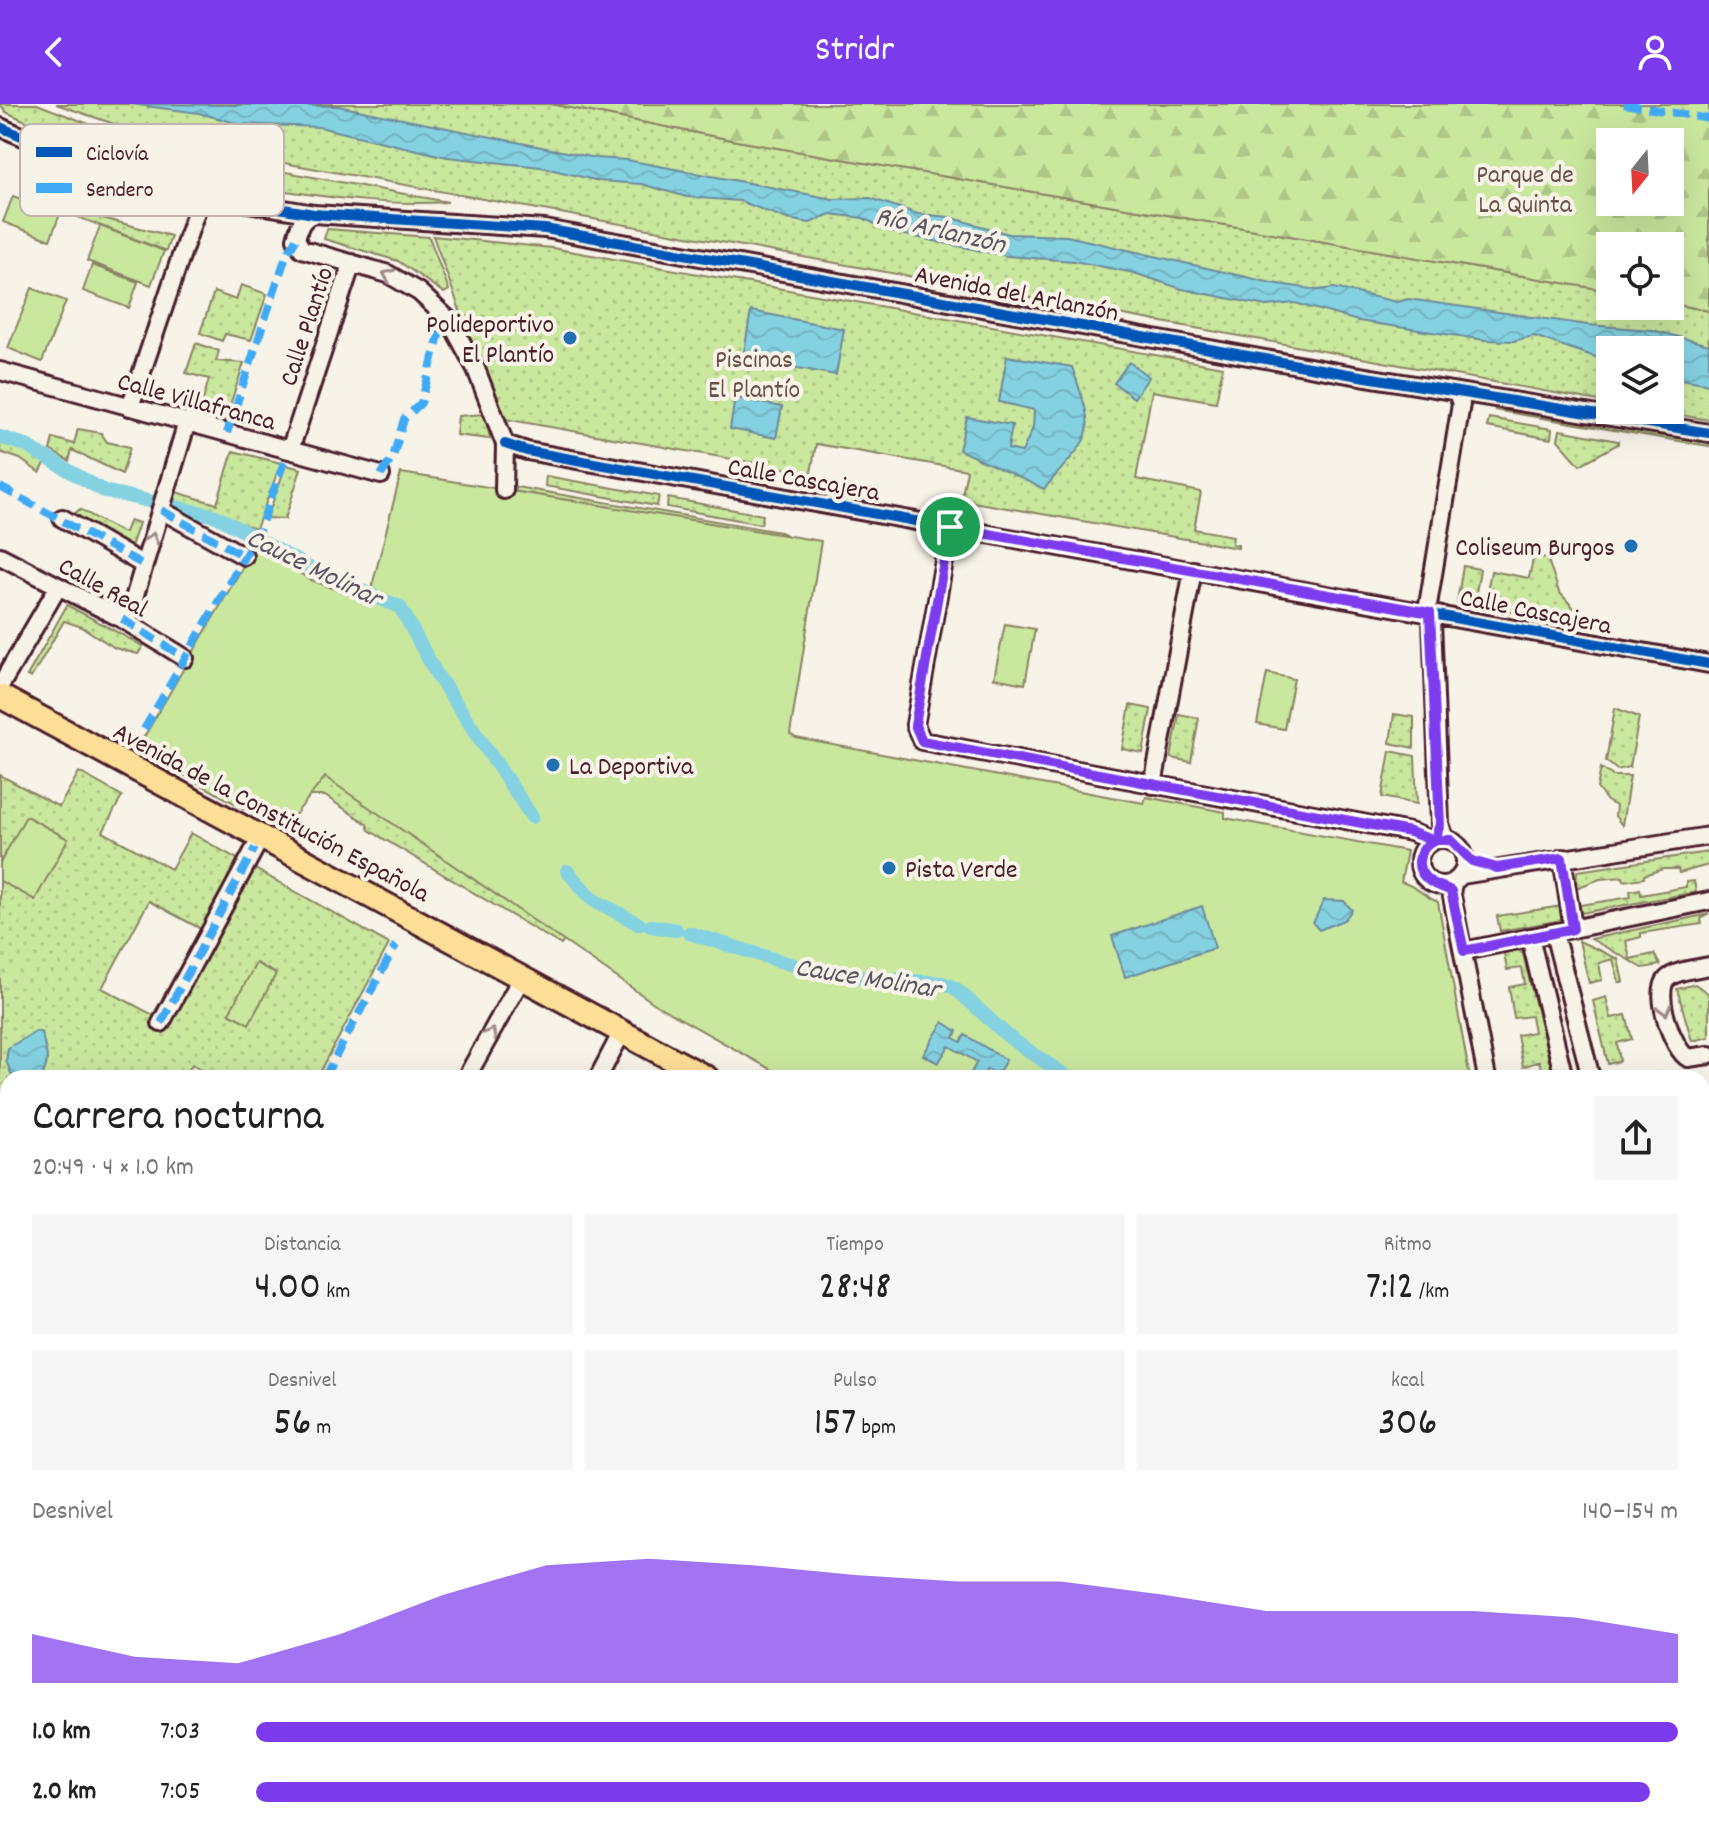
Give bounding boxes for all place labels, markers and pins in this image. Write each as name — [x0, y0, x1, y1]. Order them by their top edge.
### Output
place label: Polideportivo El Plantío — [426, 308, 554, 375]
marker: Polideportivo El Plantío — [561, 329, 579, 347]
pin — [916, 493, 984, 561]
place label: Coliseum Burgos — [1455, 531, 1615, 568]
marker: Coliseum Burgos — [1622, 537, 1640, 555]
place label: La Deportiva — [569, 750, 694, 787]
marker: La Deportiva — [544, 756, 562, 774]
place label: Pista Verde — [905, 853, 1017, 890]
marker: Pista Verde — [880, 859, 898, 877]

